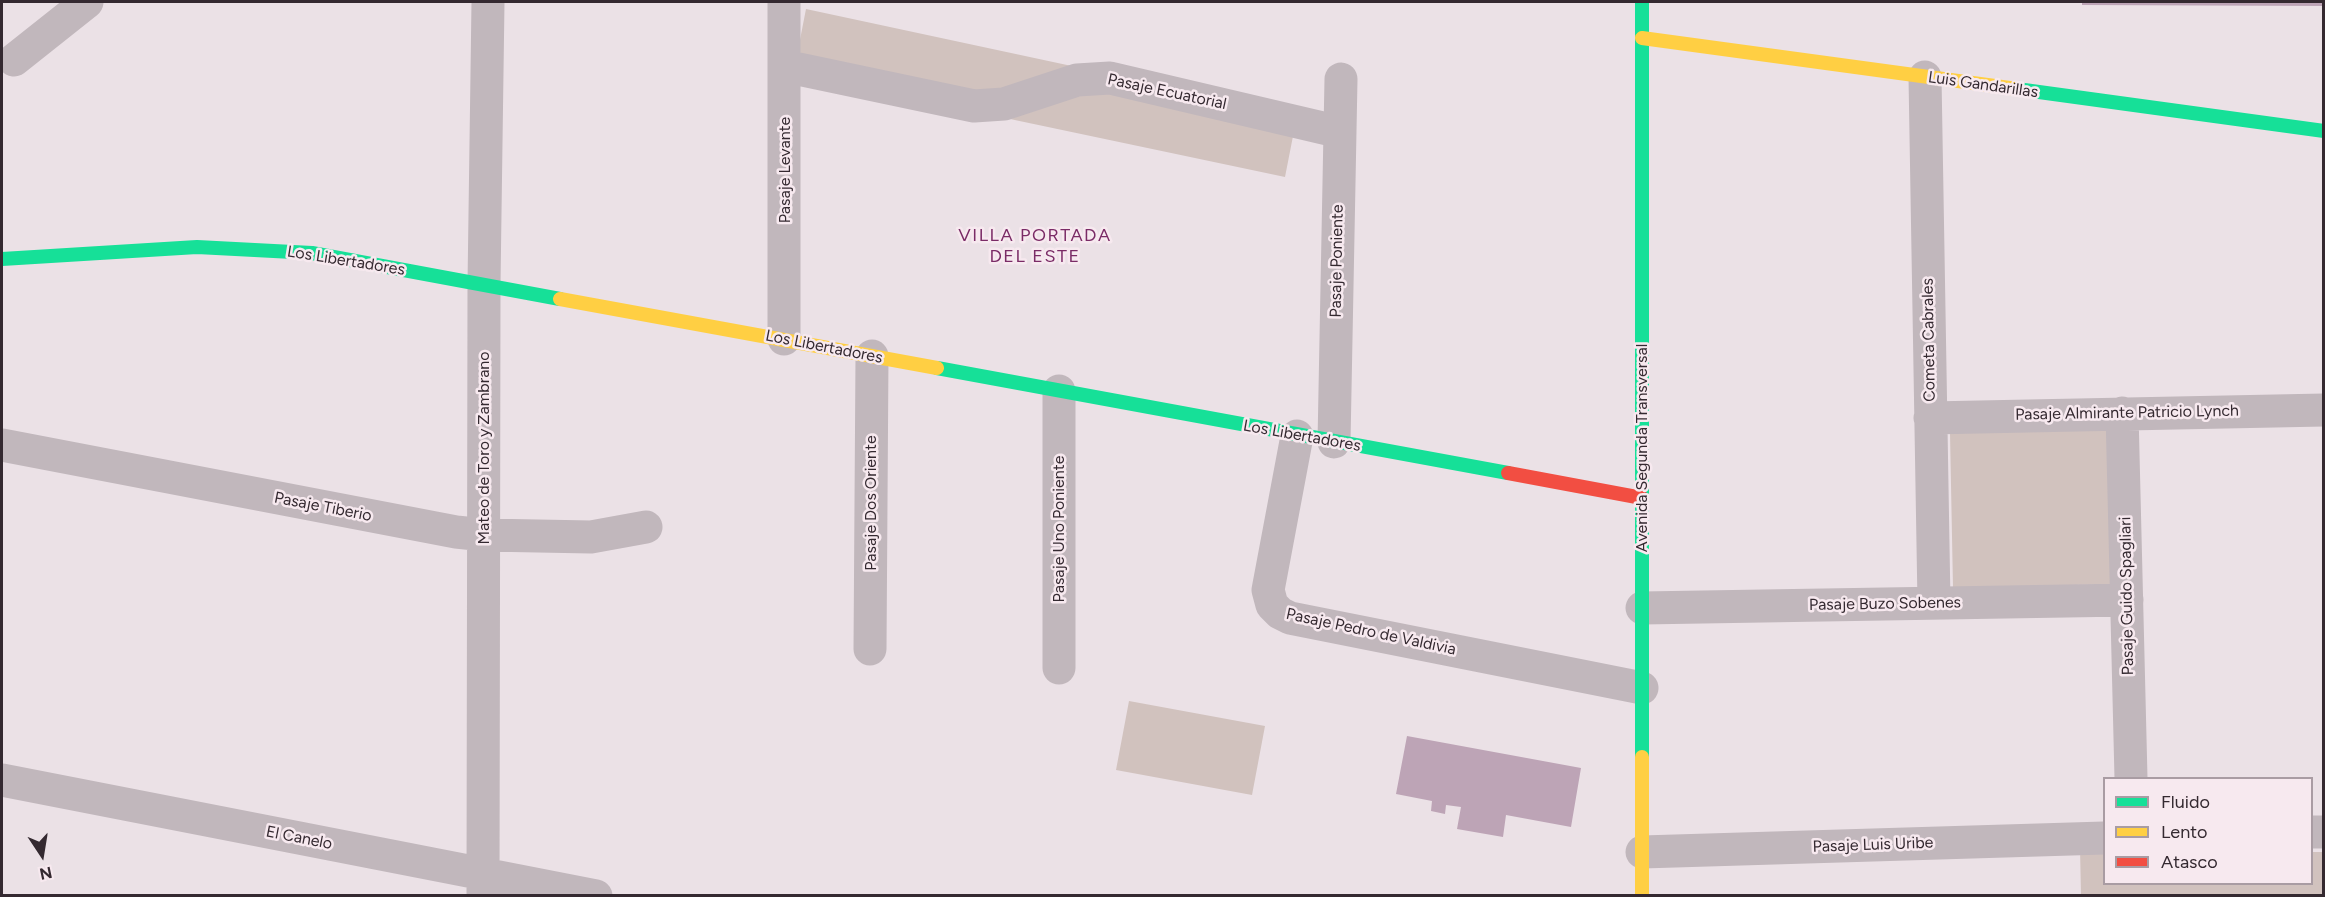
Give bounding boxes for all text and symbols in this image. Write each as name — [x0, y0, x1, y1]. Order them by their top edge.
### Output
street label: Luis Gandarillas — [1927, 68, 2039, 102]
street label: Pasaje Ecuatorial — [1106, 70, 1228, 114]
street label: Pasaje Levante — [775, 117, 795, 223]
street label: Pasaje Poniente — [1326, 204, 1348, 318]
district label: VILLA PORTADA DEL ESTE — [958, 225, 1112, 268]
street label: Los Libertadores — [286, 242, 406, 280]
street label: Cometa Cabrales — [1918, 278, 1940, 402]
street label: Los Libertadores — [764, 326, 884, 368]
street label: Avenida Segunda Transversal — [1632, 344, 1652, 552]
street label: Mateo de Toro y Zambrano — [474, 351, 494, 545]
street label: Pasaje Almirante Patricio Lynch — [2015, 401, 2239, 425]
street label: Los Libertadores — [1242, 416, 1362, 456]
street label: Pasaje Dos Oriente — [861, 435, 881, 571]
street label: Pasaje Uno Poniente — [1049, 456, 1069, 602]
street label: Pasaje Tiberio — [273, 488, 373, 526]
street label: Pasaje Guido Spagliari — [2116, 517, 2138, 675]
street label: Pasaje Buzo Sobenes — [1809, 593, 1961, 615]
street label: Pasaje Pedro de Valdivia — [1284, 605, 1458, 659]
legend — [2103, 777, 2313, 885]
text: Fluido — [2161, 791, 2210, 813]
text: Lento — [2161, 821, 2207, 843]
street label: El Canelo — [264, 822, 334, 854]
north arrow — [12, 825, 72, 885]
street label: Pasaje Luis Uribe — [1812, 833, 1934, 857]
text: Atasco — [2161, 851, 2218, 873]
text: N — [38, 863, 54, 884]

